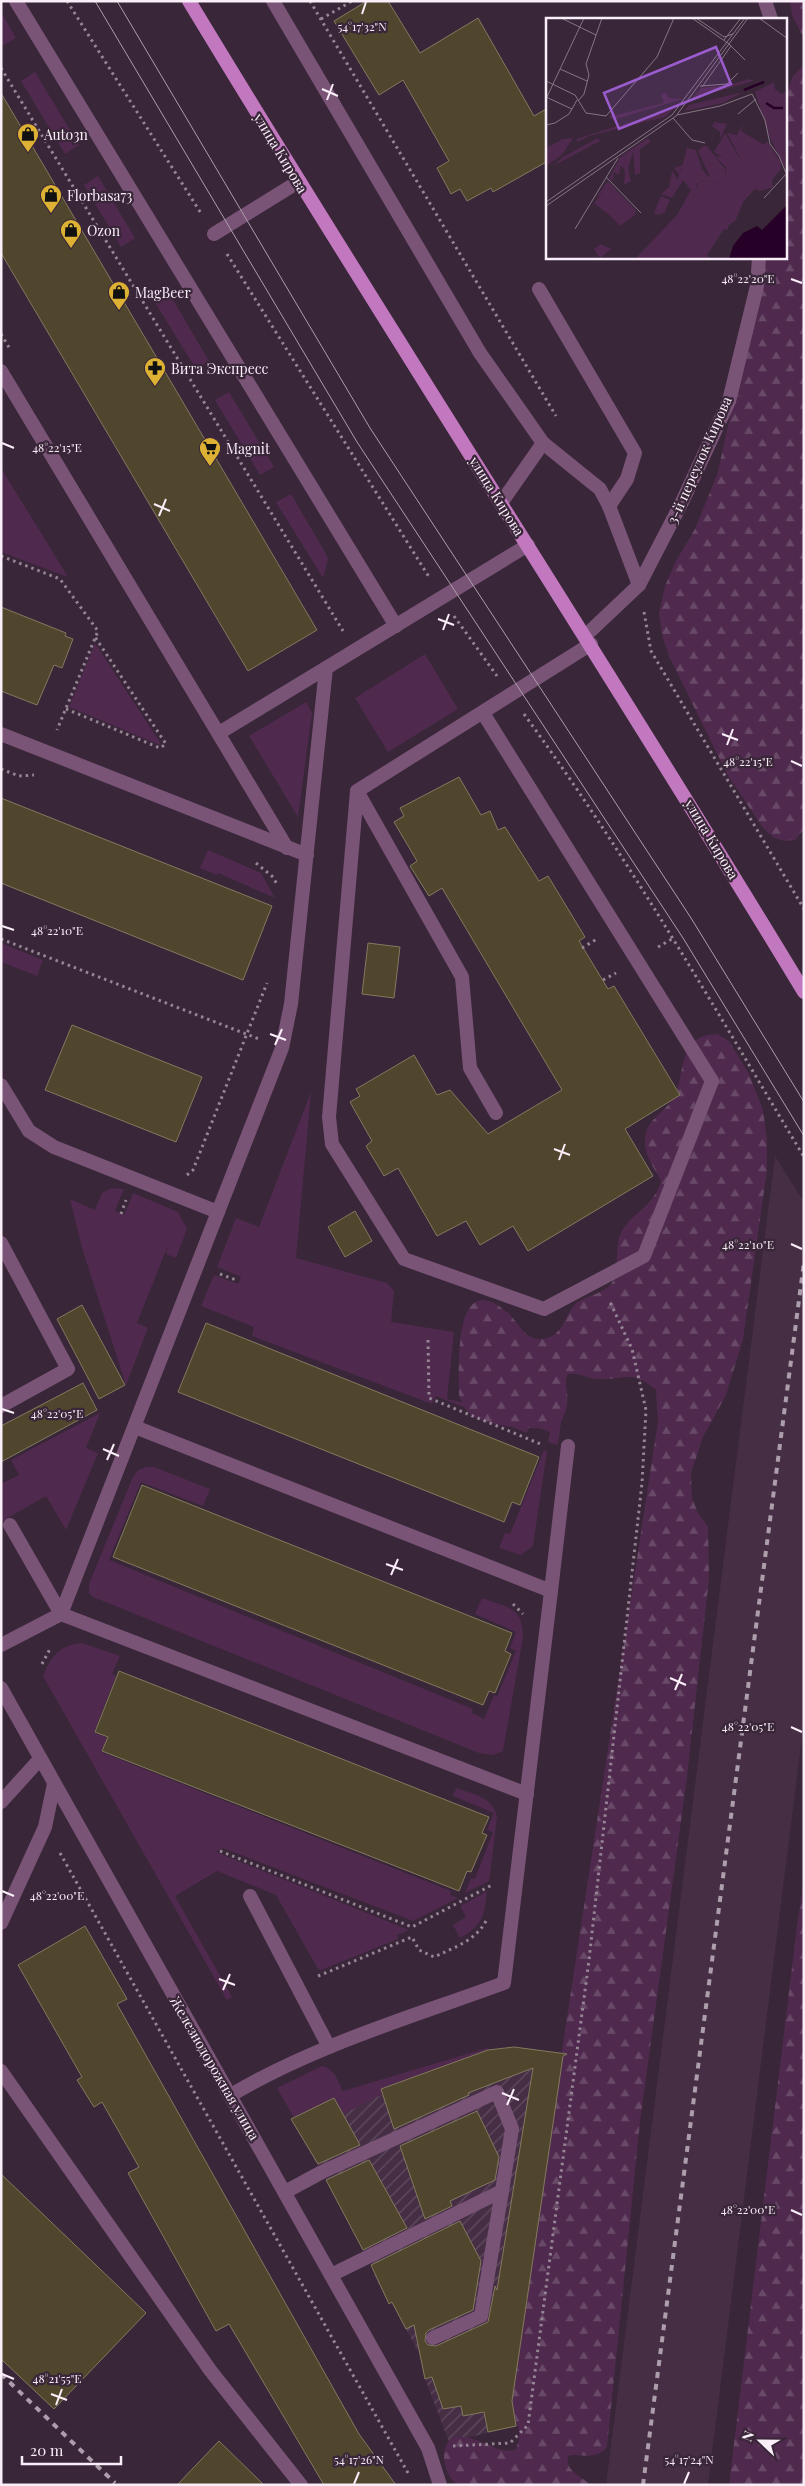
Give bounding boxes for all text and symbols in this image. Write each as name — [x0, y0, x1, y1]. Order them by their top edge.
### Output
text: 54°17'32"N — [337, 18, 387, 34]
inset map — [546, 18, 788, 259]
street label: улица Кирова — [249, 109, 312, 196]
shop icon: Auto3n — [16, 122, 40, 153]
place label: Auto3n — [43, 125, 88, 144]
shop icon: Florbasa73 — [39, 183, 63, 214]
place label: Florbasa73 — [67, 186, 132, 205]
shop icon: Ozon — [59, 218, 83, 249]
place label: Ozon — [87, 221, 121, 240]
text: 48°22'20"E — [721, 270, 775, 286]
shop icon: MagBeer — [107, 280, 131, 311]
place label: MagBeer — [135, 283, 191, 302]
pharmacy icon: Вита Экспресс — [143, 356, 167, 387]
place label: Вита Экспресс — [171, 359, 269, 378]
street label: 3-й переулок Кирова — [662, 393, 736, 527]
supermarket icon: Magnit — [198, 436, 222, 467]
text: 48°22'15"E — [32, 439, 82, 455]
place label: Magnit — [226, 439, 271, 458]
street label: улица Кирова — [465, 452, 529, 539]
text: 48°22'15"E — [723, 753, 773, 769]
street label: улица Кирова — [680, 795, 743, 882]
text: 48°22'10"E — [31, 922, 83, 938]
text: 48°22'10"E — [722, 1236, 774, 1252]
text: 48°22'05"E — [31, 1405, 83, 1421]
text: 48°22'05"E — [722, 1718, 774, 1734]
text: 48°22'00"E — [30, 1887, 84, 1903]
street label: Железнодорожная улица — [166, 1992, 264, 2144]
text: 48°22'00"E — [721, 2201, 775, 2217]
text: 48°21'55"E — [32, 2370, 82, 2386]
north arrow — [735, 2416, 785, 2466]
text: N — [737, 2428, 758, 2444]
scale bar — [22, 2434, 121, 2466]
text: 20 m — [30, 2440, 64, 2460]
text: 54°17'26"N — [334, 2451, 385, 2467]
text: 54°17'24"N — [664, 2451, 714, 2467]

